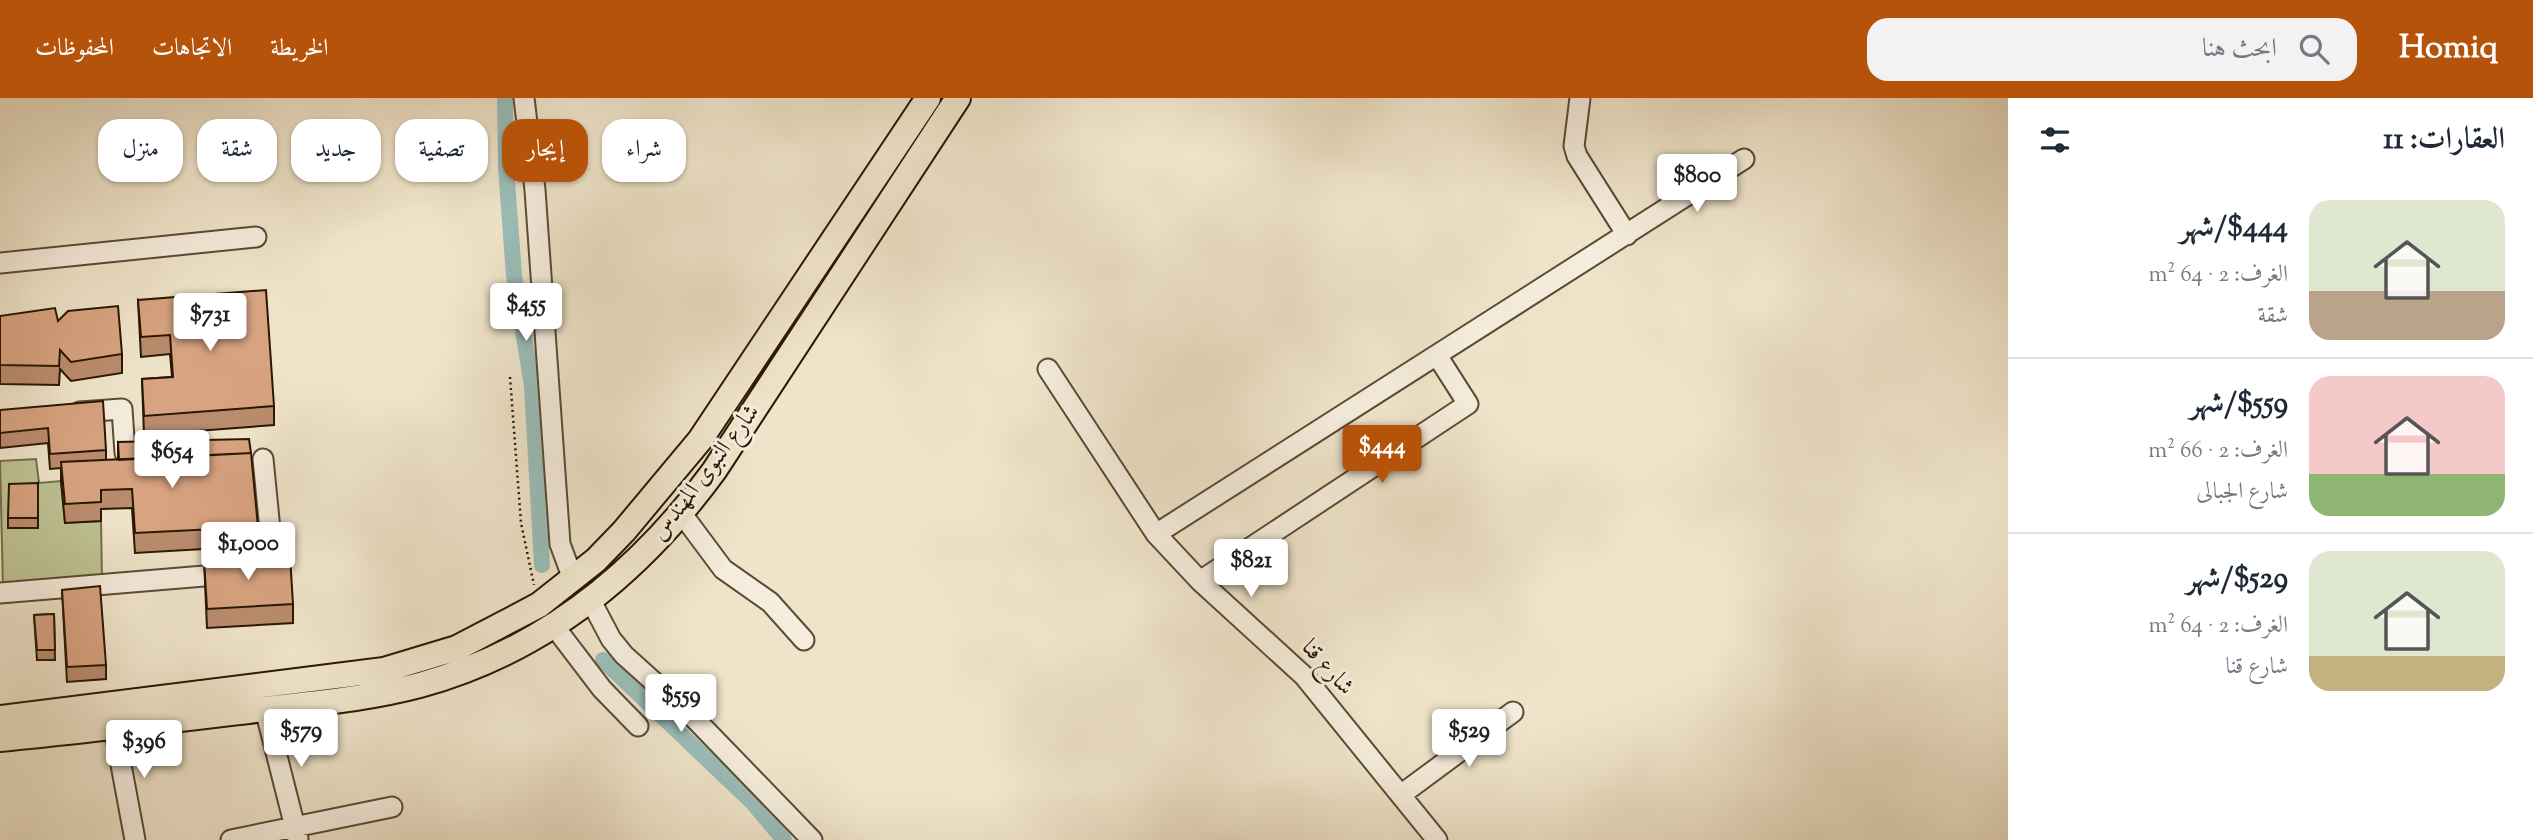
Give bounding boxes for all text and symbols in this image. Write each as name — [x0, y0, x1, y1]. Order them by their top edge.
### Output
search box — [1867, 18, 2357, 81]
text: Homiq — [2399, 25, 2498, 73]
icon: search — [2295, 30, 2333, 68]
text: ابحث هنا — [2202, 31, 2277, 68]
text: المحفوظات — [35, 32, 114, 66]
text: الاتجاهات — [152, 32, 232, 66]
text: الخريطة — [270, 32, 329, 66]
chip: منزل — [98, 119, 183, 182]
chip: شقة — [197, 119, 277, 182]
chip: جديد — [291, 119, 381, 182]
chip: تصفية — [395, 119, 488, 182]
chip: إيجار — [502, 119, 588, 182]
chip: شراء — [602, 119, 686, 182]
text: العقارات: 11 — [2383, 119, 2505, 162]
icon: filters — [2036, 121, 2074, 159]
pin: $800 — [1656, 155, 1738, 214]
text: $800 — [1673, 160, 1721, 193]
text: $444/شهر — [2180, 207, 2288, 250]
icon: home — [2365, 228, 2449, 312]
text: الغرف: 2 · 64 m² — [2149, 259, 2288, 292]
pin: $455 — [485, 284, 567, 343]
text: $455 — [506, 289, 546, 322]
pin: $731 — [169, 294, 251, 353]
text: $731 — [190, 299, 230, 332]
text: شقة — [2258, 300, 2288, 333]
text: $559/شهر — [2190, 383, 2288, 426]
street label: شارع النبوى المهندس — [643, 397, 770, 549]
icon: home — [2365, 404, 2449, 488]
pin: $444 — [1341, 426, 1423, 485]
pin: $654 — [131, 430, 213, 490]
text: $444 — [1358, 431, 1406, 464]
text: الغرف: 2 · 66 m² — [2148, 435, 2288, 468]
text: $654 — [150, 436, 194, 469]
text: شارع الجبالى — [2196, 476, 2288, 509]
pin: $1,000 — [191, 522, 305, 582]
text: $1,000 — [217, 528, 279, 561]
pin: $821 — [1210, 540, 1292, 599]
text: $821 — [1230, 545, 1272, 578]
text: $529/شهر — [2186, 558, 2288, 601]
icon: home — [2365, 579, 2449, 663]
text: الغرف: 2 · 64 m² — [2149, 610, 2288, 643]
street label: شارع قنا — [1292, 632, 1361, 704]
text: شارع قنا — [2226, 651, 2288, 684]
pin: $559 — [640, 674, 722, 734]
text: $559 — [661, 680, 701, 713]
pin: $579 — [260, 710, 342, 769]
pin: $529 — [1428, 710, 1510, 769]
text: $579 — [280, 715, 322, 748]
text: $529 — [1448, 715, 1490, 748]
pin: $396 — [103, 720, 185, 780]
text: $396 — [122, 726, 166, 759]

